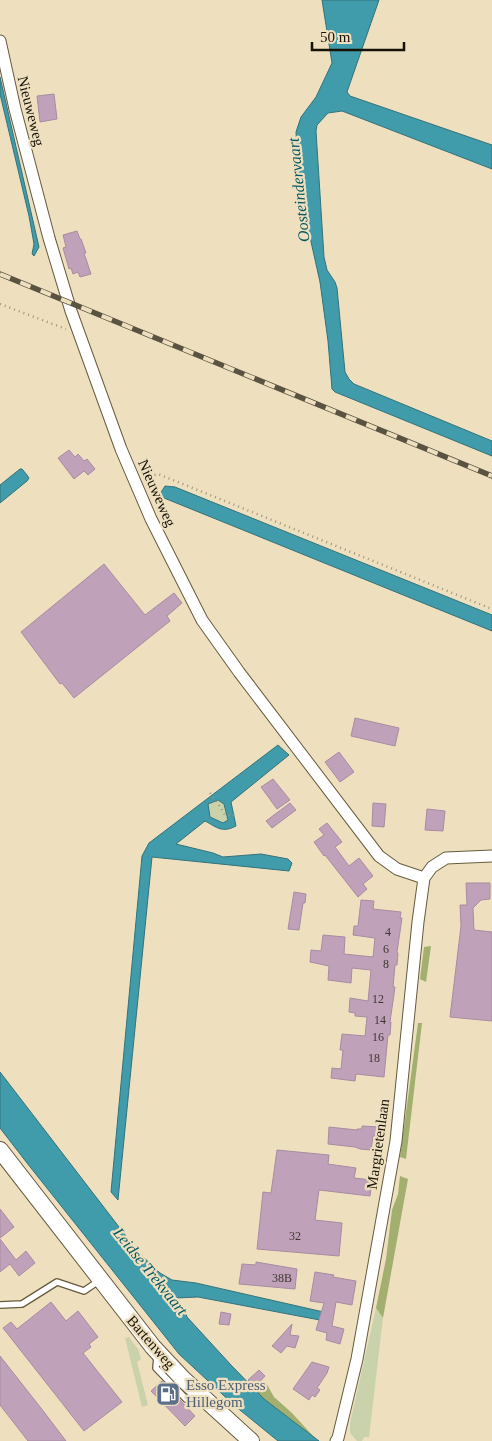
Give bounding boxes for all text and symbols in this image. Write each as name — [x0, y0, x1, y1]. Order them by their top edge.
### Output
scale bar — [312, 20, 404, 52]
text: 50 m — [320, 29, 351, 45]
street label: Nieuweweg — [15, 74, 48, 148]
water label: Oosteindervaart — [285, 136, 312, 243]
street label: Nieuweweg — [135, 457, 179, 529]
house number: 4 — [385, 925, 391, 939]
house number: 6 — [383, 942, 389, 956]
house number: 8 — [383, 957, 389, 971]
house number: 12 — [372, 992, 384, 1006]
house number: 14 — [374, 1013, 386, 1027]
house number: 16 — [372, 1030, 384, 1044]
house number: 18 — [368, 1051, 380, 1065]
street label: Margrietenlaan — [364, 1097, 392, 1190]
water label: Leidse Trekvaart — [110, 1223, 191, 1319]
house number: 32 — [289, 1229, 301, 1243]
house number: 38B — [272, 1271, 292, 1285]
street label: Bartenweg — [124, 1312, 179, 1372]
place label: Esso Express Hillegom — [186, 1377, 266, 1410]
fuel station icon: Esso Express Hillegom — [155, 1381, 181, 1407]

